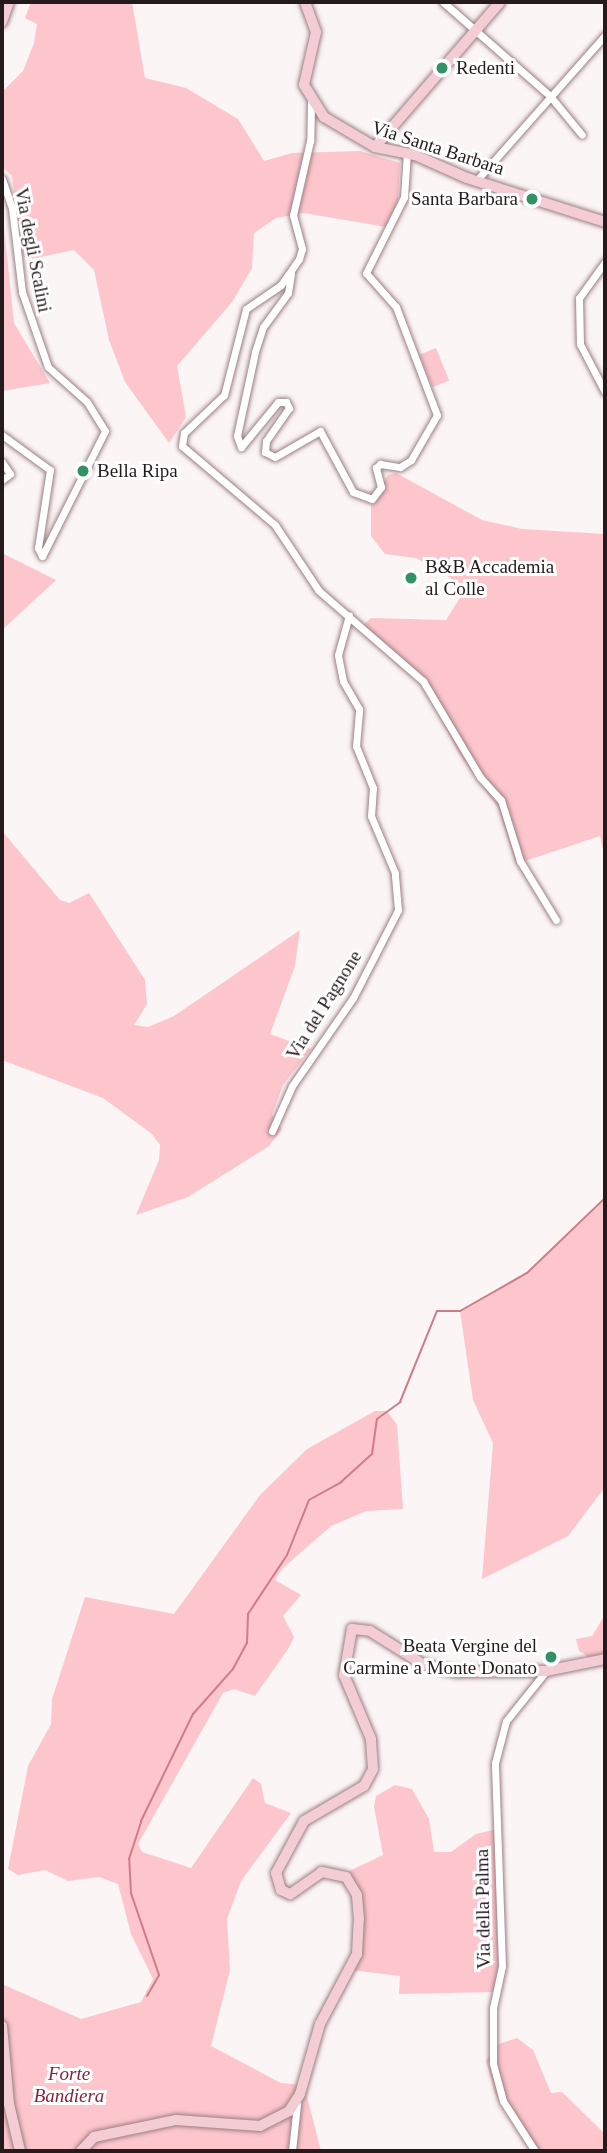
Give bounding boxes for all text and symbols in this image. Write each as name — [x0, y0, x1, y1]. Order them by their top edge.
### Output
place label: Redenti — [456, 57, 515, 79]
marker: Redenti — [434, 60, 450, 76]
street label: Via Santa Barbara — [369, 116, 507, 180]
street label: Via degli Scalini — [10, 186, 56, 314]
place label: Santa Barbara — [411, 188, 518, 210]
marker: Santa Barbara — [524, 191, 540, 207]
place label: Bella Ripa — [97, 460, 178, 482]
marker: Bella Ripa — [75, 463, 91, 479]
place label: B&B Accademia al Colle — [425, 556, 555, 600]
marker: B&B Accademia al Colle — [403, 570, 419, 586]
street label: Via del Pagnone — [281, 946, 367, 1064]
place label: Beata Vergine del Carmine a Monte Donato — [343, 1635, 537, 1679]
marker: Beata Vergine del Carmine a Monte Donato — [543, 1649, 559, 1665]
street label: Via della Palma — [471, 1849, 495, 1969]
park label: Forte Bandiera — [34, 2063, 104, 2107]

